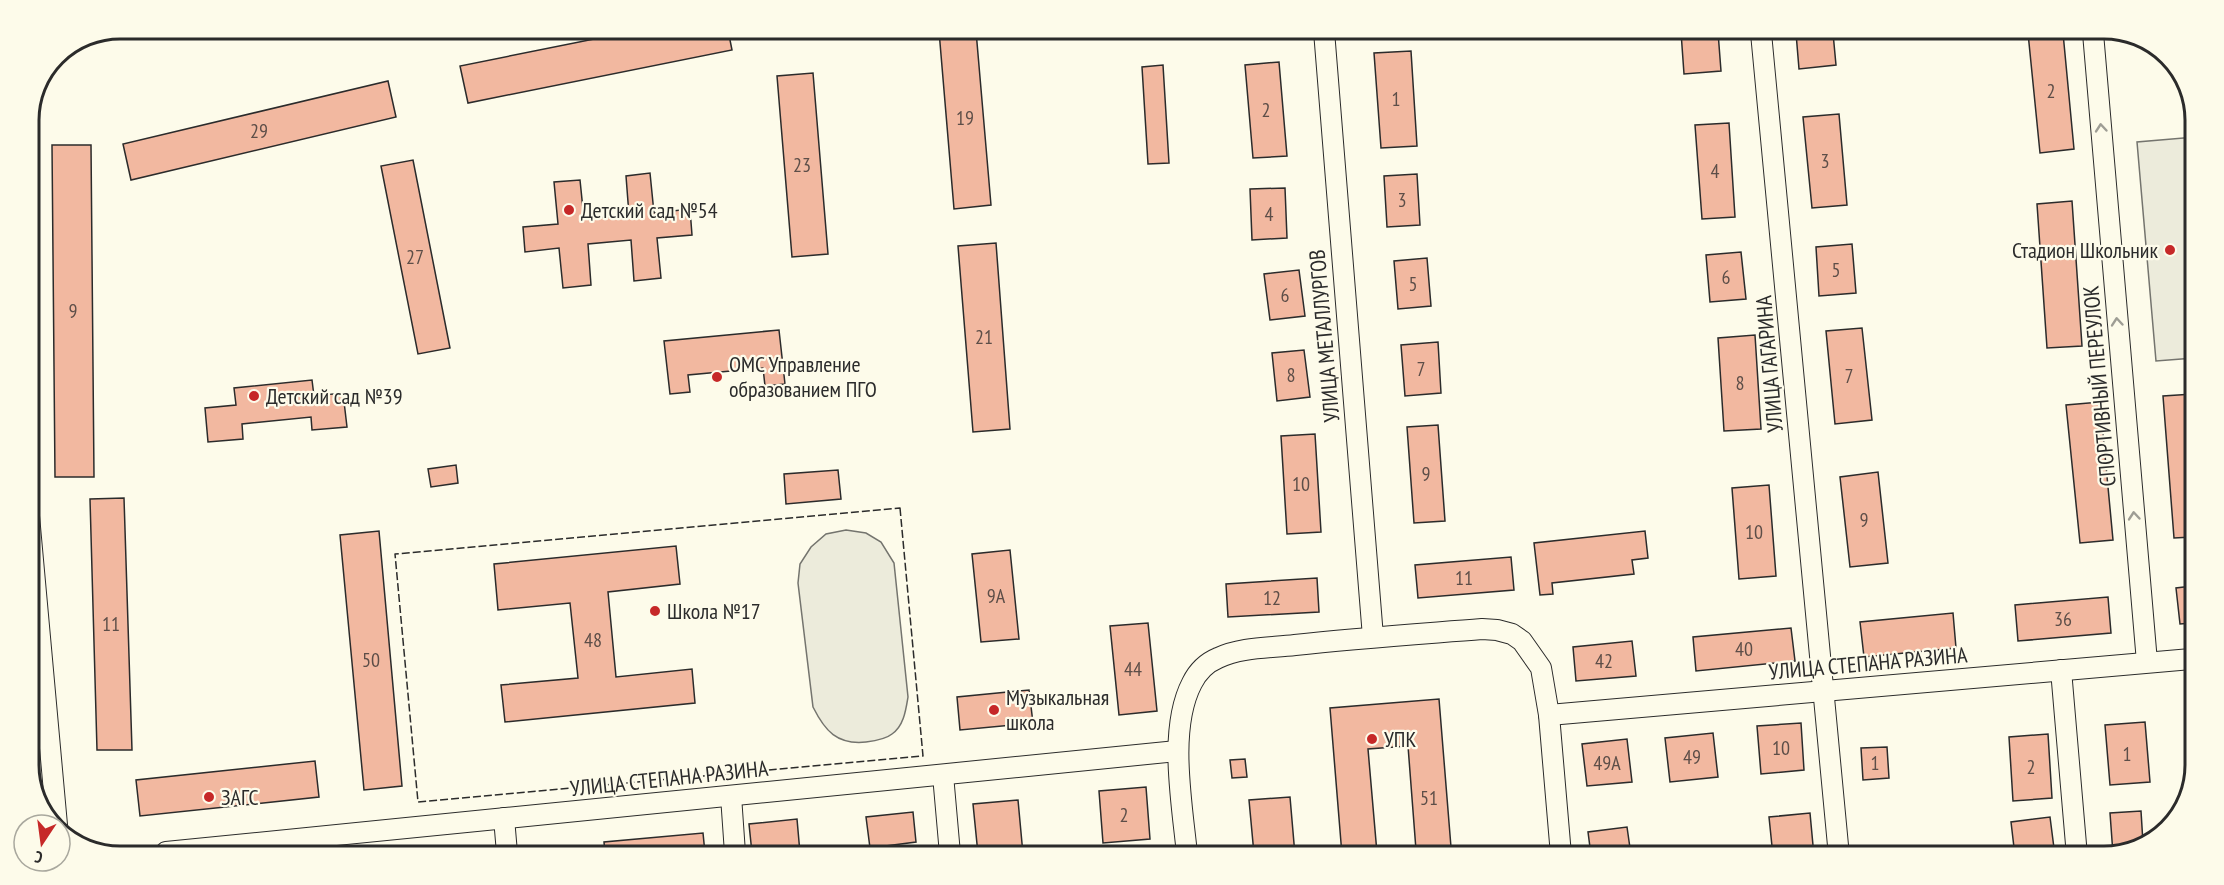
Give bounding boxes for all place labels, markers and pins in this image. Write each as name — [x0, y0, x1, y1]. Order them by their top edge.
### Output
place label: Детский сад №54 — [581, 196, 718, 224]
marker: Детский сад №54 — [562, 203, 576, 217]
place label: Стадион Школьник — [2012, 236, 2158, 264]
marker: Стадион Школьник — [2163, 243, 2177, 257]
place label: ОМС Управление образованием ПГО — [729, 350, 877, 403]
marker: ОМС Управление образованием ПГО — [710, 370, 724, 384]
place label: Детский сад №39 — [266, 382, 403, 410]
marker: Детский сад №39 — [247, 389, 261, 403]
place label: Школа №17 — [667, 597, 761, 625]
marker: Школа №17 — [648, 604, 662, 618]
place label: Музыкальная школа — [1006, 683, 1109, 736]
marker: Музыкальная школа — [987, 703, 1001, 717]
place label: УПК — [1384, 725, 1416, 753]
marker: УПК — [1365, 732, 1379, 746]
place label: ЗАГС — [221, 783, 259, 811]
marker: ЗАГС — [202, 790, 216, 804]

